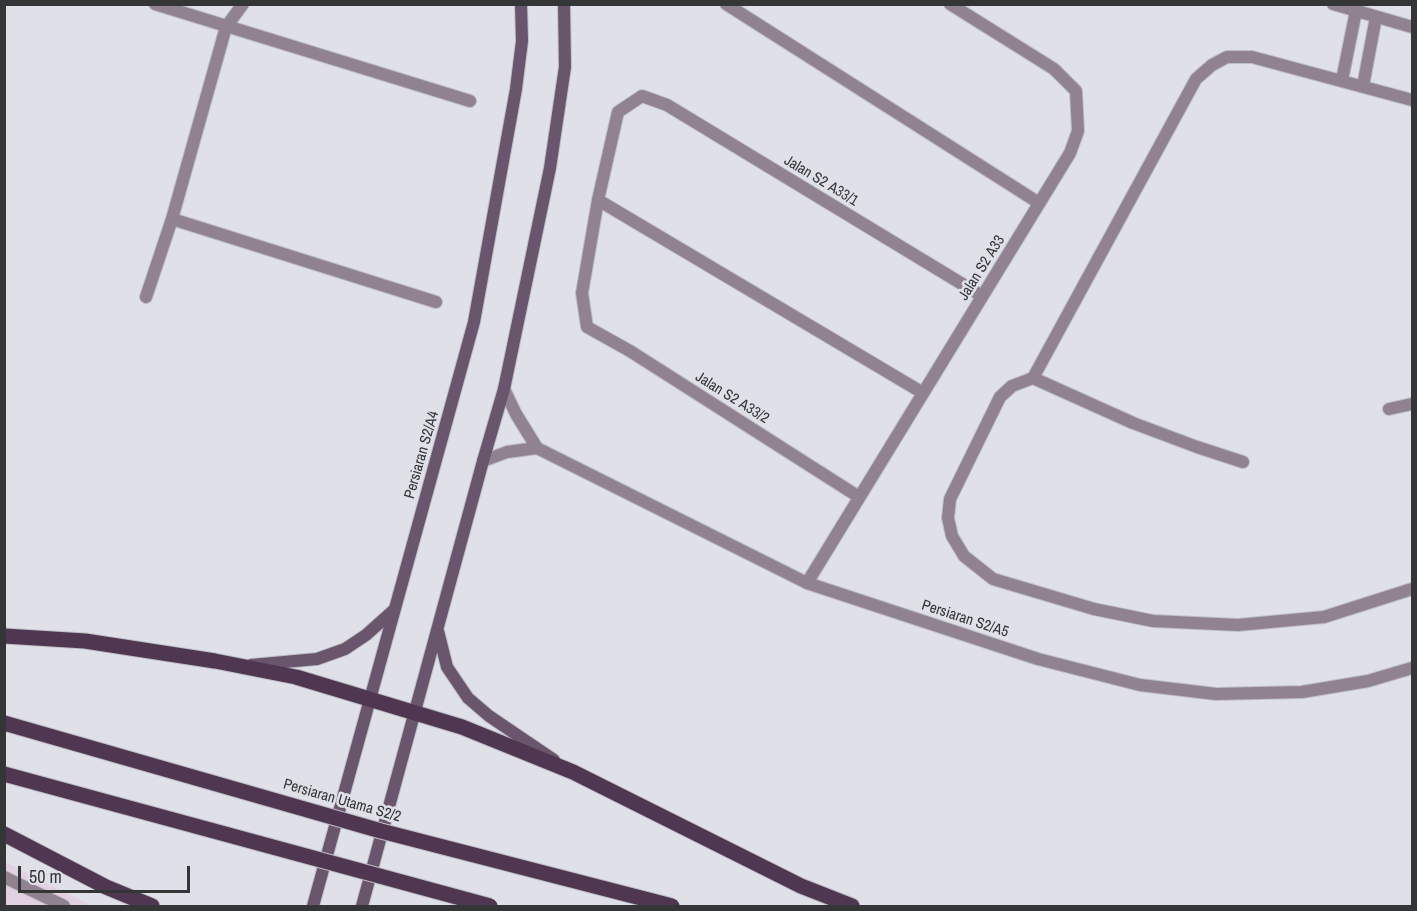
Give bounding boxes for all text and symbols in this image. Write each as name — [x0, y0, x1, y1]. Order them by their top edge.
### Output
street label: Jalan S2 A33/1 — [781, 152, 861, 210]
street label: Jalan S2 A33 — [955, 232, 1009, 304]
street label: Jalan S2 A33/2 — [692, 368, 772, 428]
street label: Persiaran S2/A4 — [401, 409, 443, 501]
street label: Persiaran S2/A5 — [919, 596, 1011, 642]
street label: Persiaran Utama S2/2 — [281, 776, 403, 826]
scale bar — [21, 854, 194, 892]
text: 50 m — [29, 864, 62, 889]

